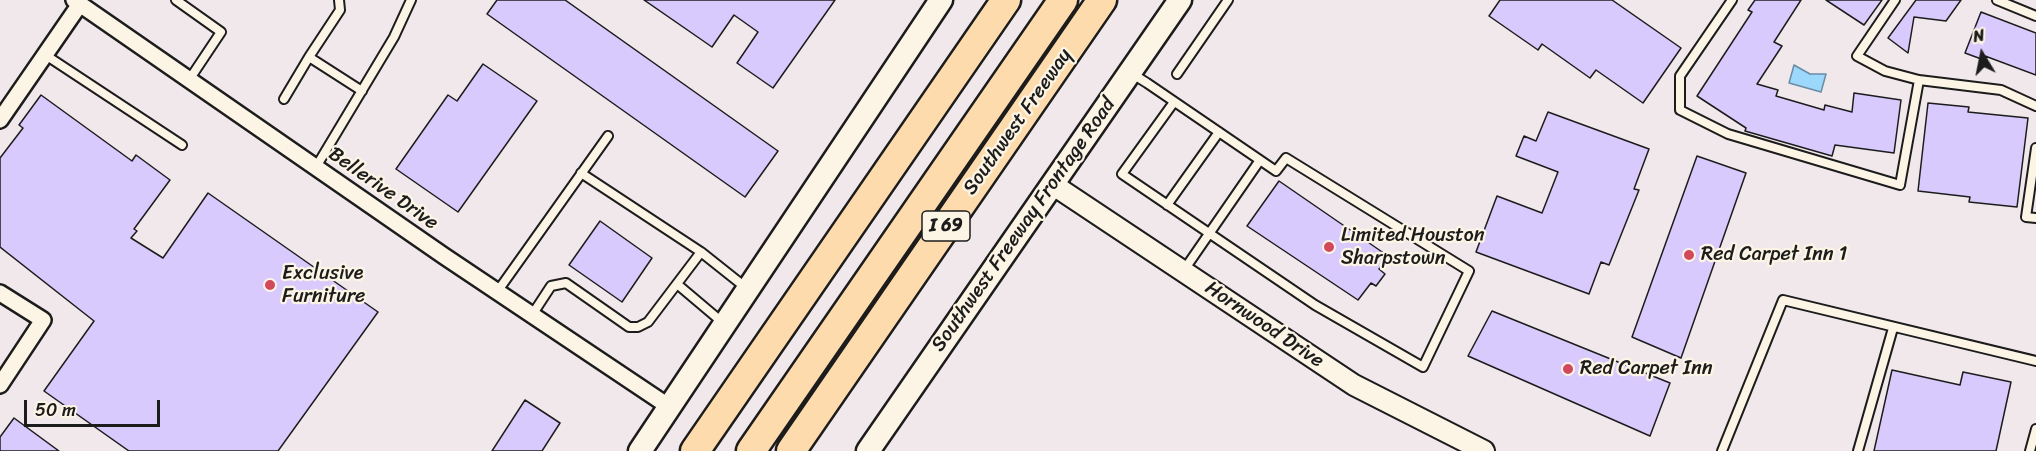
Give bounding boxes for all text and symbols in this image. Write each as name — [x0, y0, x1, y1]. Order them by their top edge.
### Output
text: N — [1971, 21, 1987, 51]
north arrow — [1952, 24, 2012, 84]
street label: Southwest Freeway — [959, 44, 1077, 200]
street label: Southwest Freeway Frontage Road — [927, 94, 1121, 356]
street label: Bellerive Drive — [324, 142, 442, 236]
road number: I 69 — [922, 211, 970, 241]
place label: Limited Houston Sharpstown — [1341, 224, 1484, 271]
marker: Limited Houston Sharpstown — [1322, 240, 1336, 254]
place label: Red Carpet Inn 1 — [1701, 243, 1847, 267]
marker: Red Carpet Inn 1 — [1682, 248, 1696, 262]
place label: Exclusive Furniture — [282, 262, 365, 309]
street label: Hornwood Drive — [1200, 276, 1328, 374]
marker: Exclusive Furniture — [263, 278, 277, 292]
place label: Red Carpet Inn — [1580, 357, 1712, 381]
marker: Red Carpet Inn — [1561, 362, 1575, 376]
scale bar — [27, 388, 164, 426]
text: 50 m — [35, 394, 76, 426]

